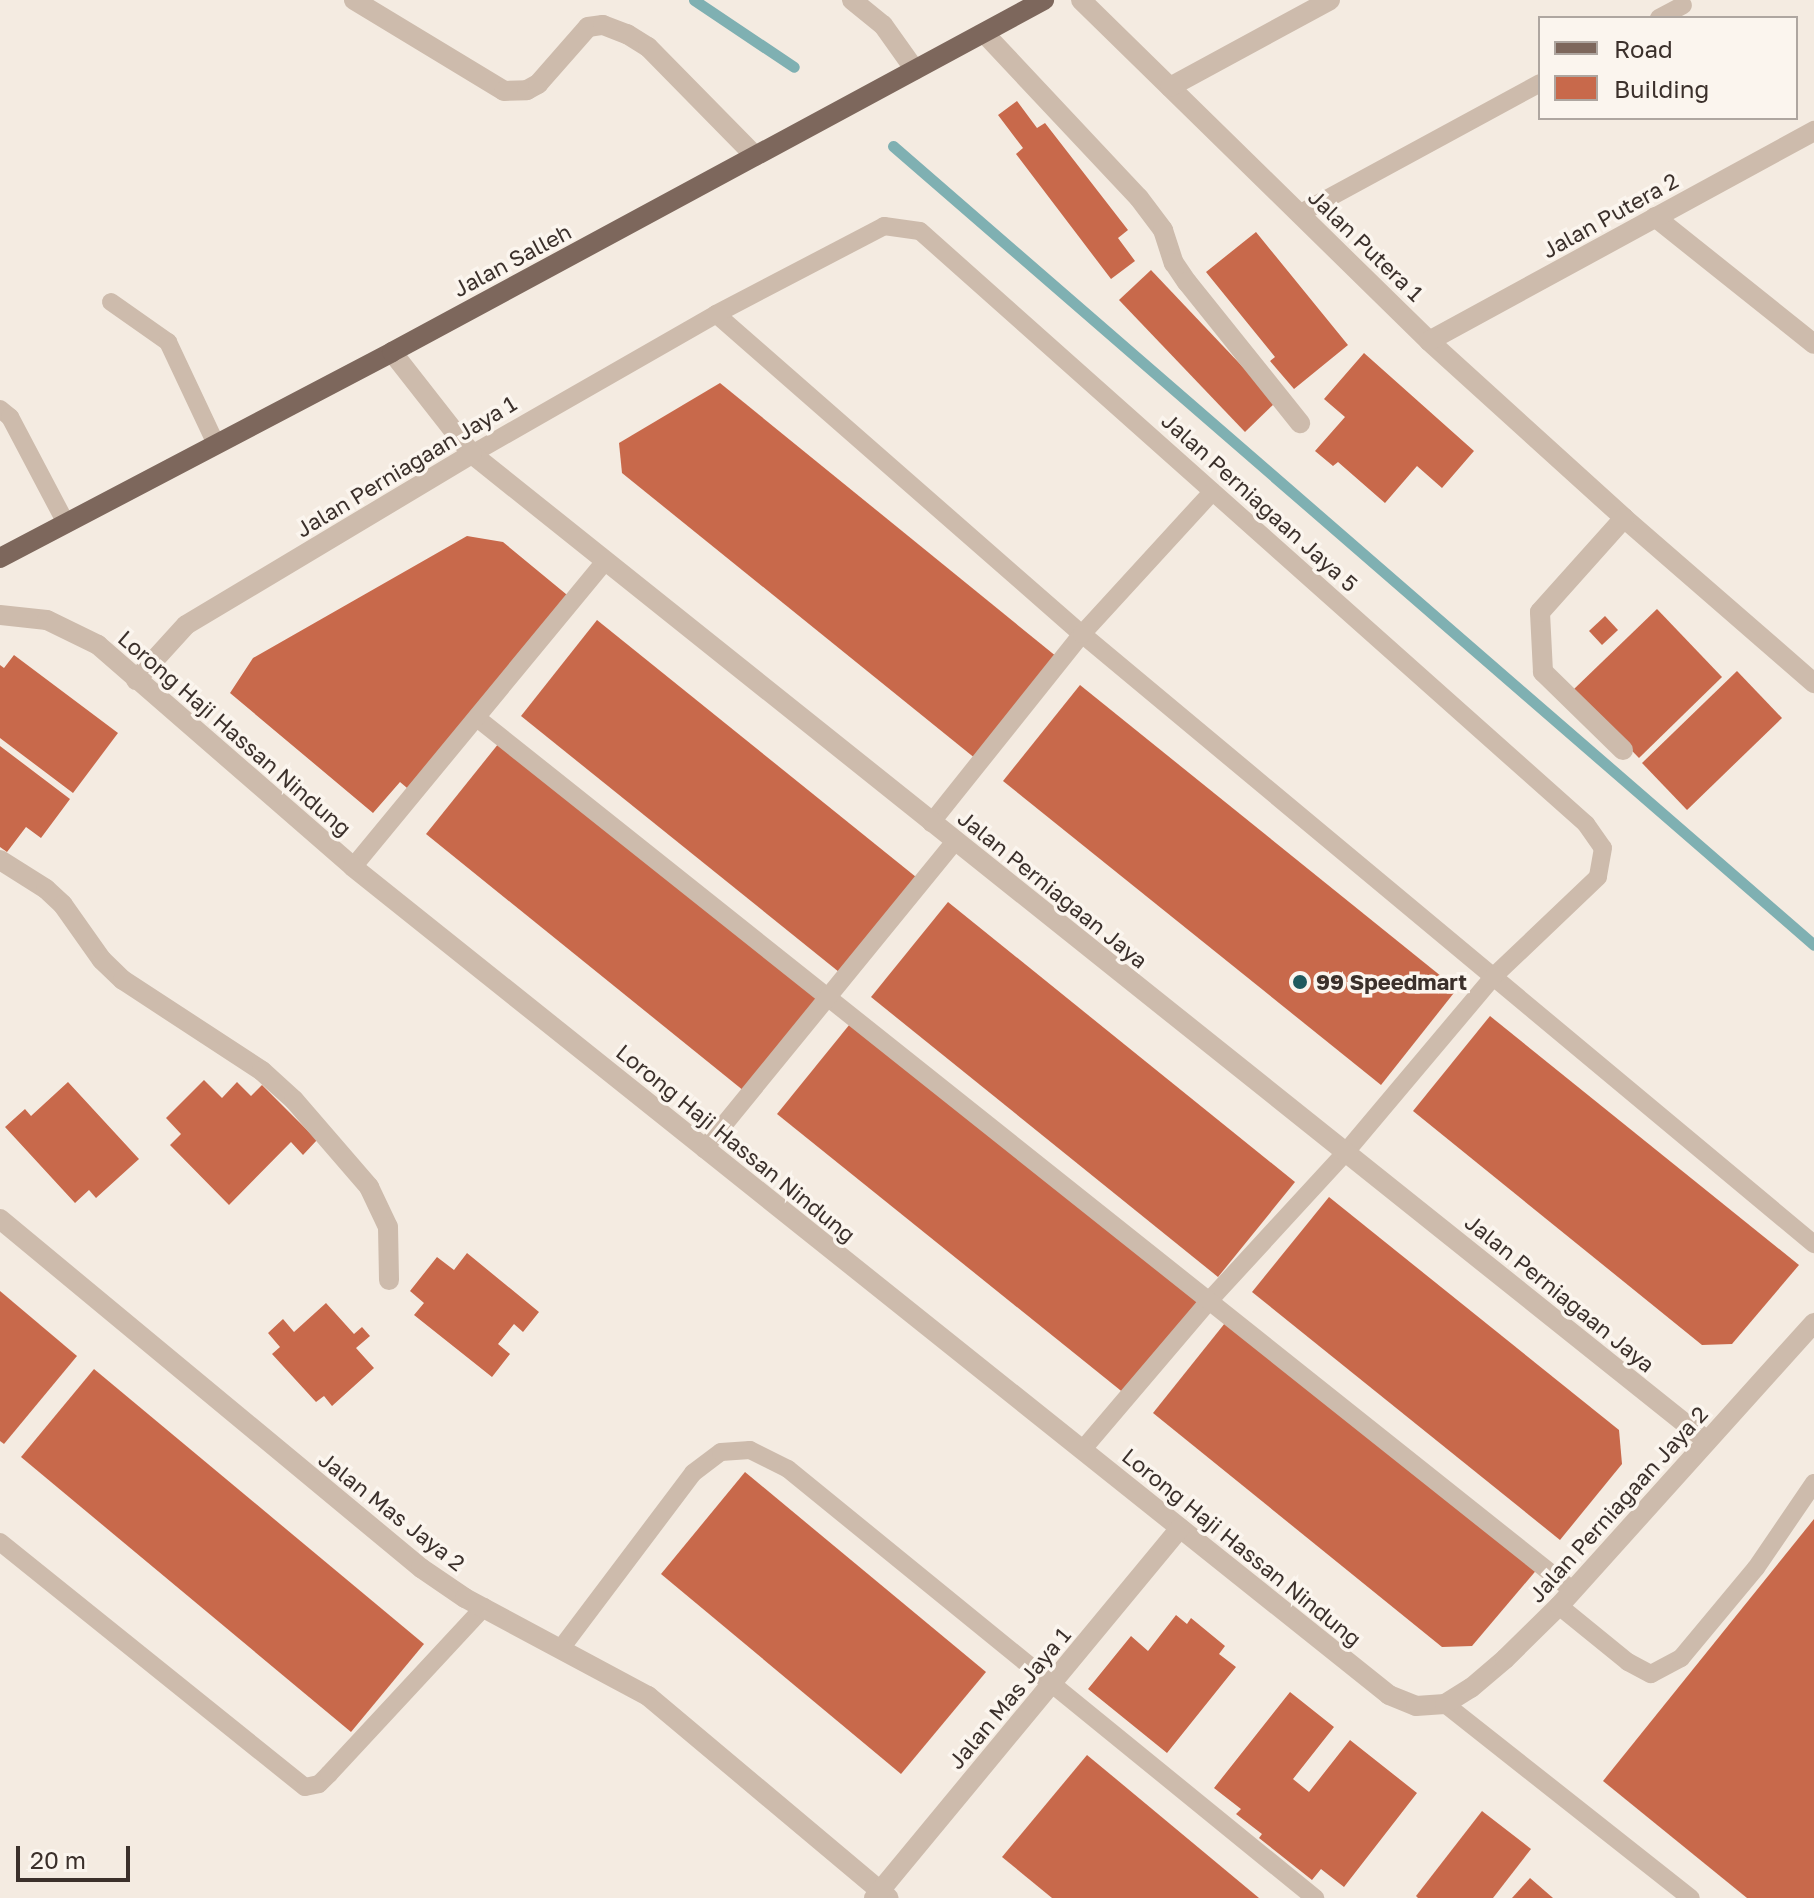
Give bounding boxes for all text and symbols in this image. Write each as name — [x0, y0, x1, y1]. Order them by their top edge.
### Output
legend — [1538, 16, 1798, 120]
text: Road — [1614, 34, 1673, 63]
text: Building — [1614, 74, 1709, 103]
street label: Jalan Putera 2 — [1537, 167, 1683, 263]
street label: Jalan Putera 1 — [1303, 184, 1429, 306]
street label: Jalan Salleh — [448, 218, 576, 302]
street label: Jalan Perniagaan Jaya 1 — [291, 390, 521, 542]
street label: Jalan Perniagaan Jaya 5 — [1157, 407, 1363, 597]
street label: Lorong Haji Hassan Nindung — [113, 625, 357, 841]
street label: Jalan Perniagaan Jaya — [953, 804, 1153, 974]
place label: 99 Speedmart — [1316, 969, 1467, 995]
marker: 99 Speedmart — [1291, 973, 1309, 991]
street label: Lorong Haji Hassan Nindung — [611, 1038, 861, 1248]
street label: Jalan Perniagaan Jaya — [1460, 1208, 1660, 1378]
street label: Jalan Perniagaan Jaya 2 — [1523, 1401, 1713, 1607]
street label: Lorong Haji Hassan Nindung — [1117, 1442, 1367, 1652]
street label: Jalan Mas Jaya 2 — [314, 1446, 470, 1576]
street label: Jalan Mas Jaya 1 — [942, 1622, 1076, 1774]
scale bar — [20, 1830, 134, 1880]
text: 20 m — [30, 1845, 86, 1874]

